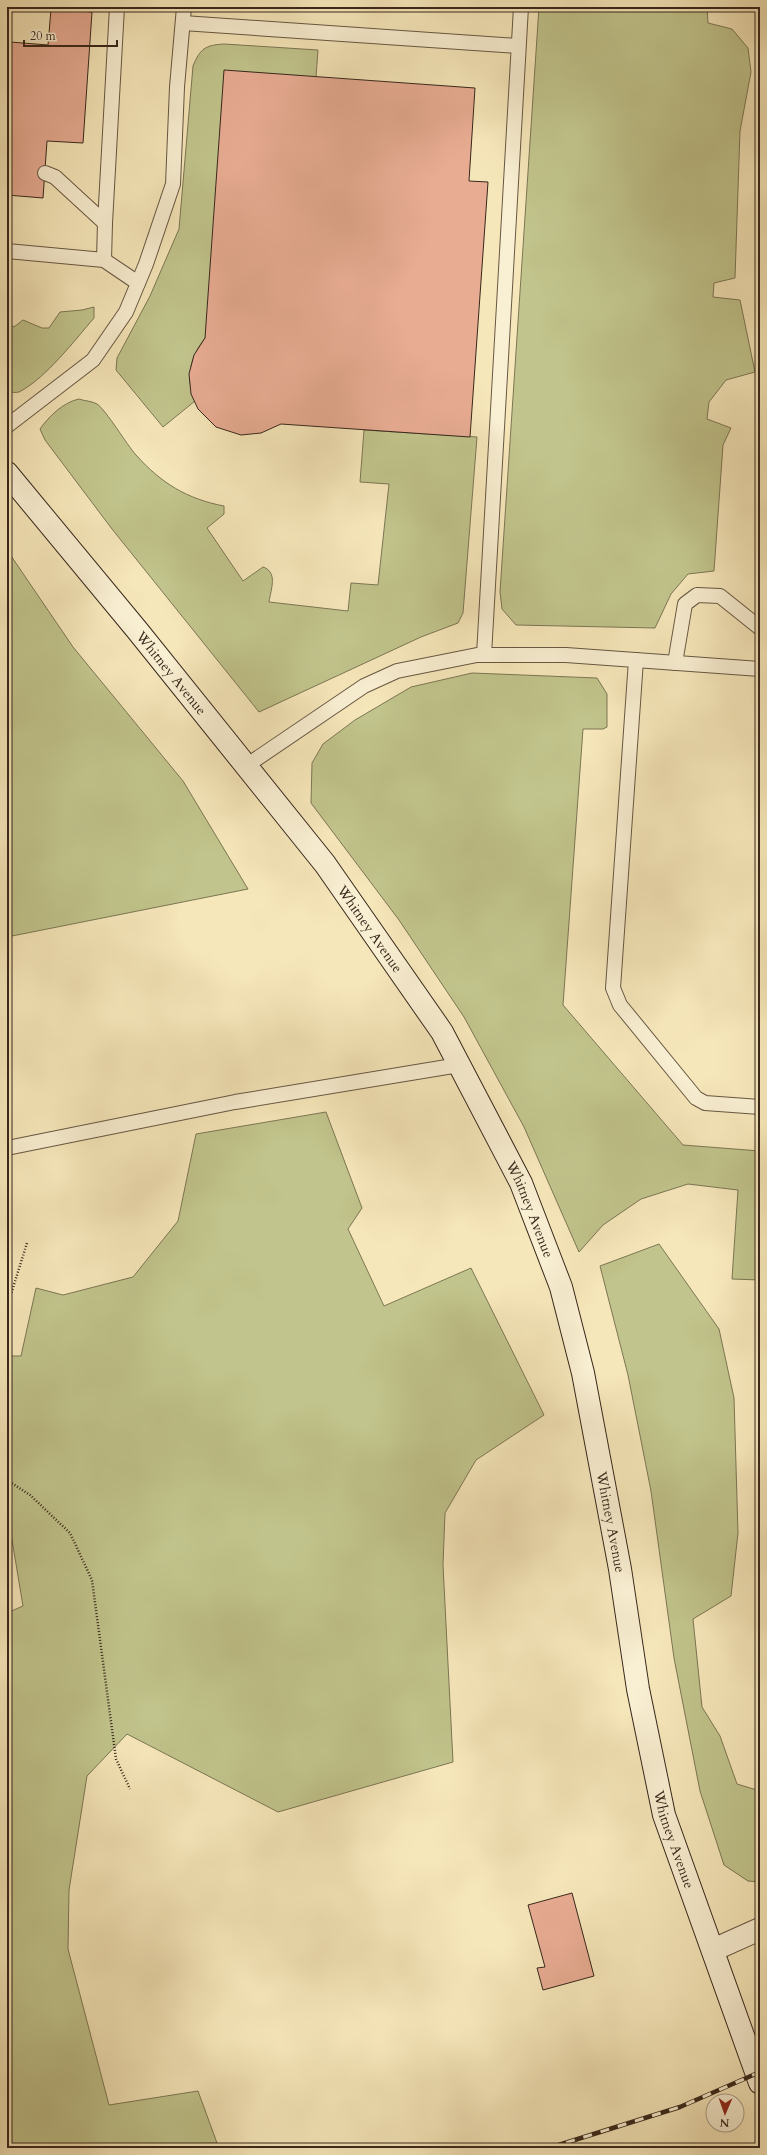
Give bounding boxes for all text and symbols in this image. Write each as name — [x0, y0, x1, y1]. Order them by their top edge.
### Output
scale bar — [24, 22, 117, 48]
text: 20 m — [30, 28, 57, 44]
street label: Whitney Avenue — [131, 627, 211, 719]
street label: Whitney Avenue — [332, 881, 407, 977]
street label: Whitney Avenue — [501, 1157, 558, 1260]
street label: Whitney Avenue — [592, 1469, 629, 1574]
street label: Whitney Avenue — [649, 1788, 699, 1891]
north arrow — [705, 2093, 745, 2133]
text: N — [719, 2115, 730, 2130]

